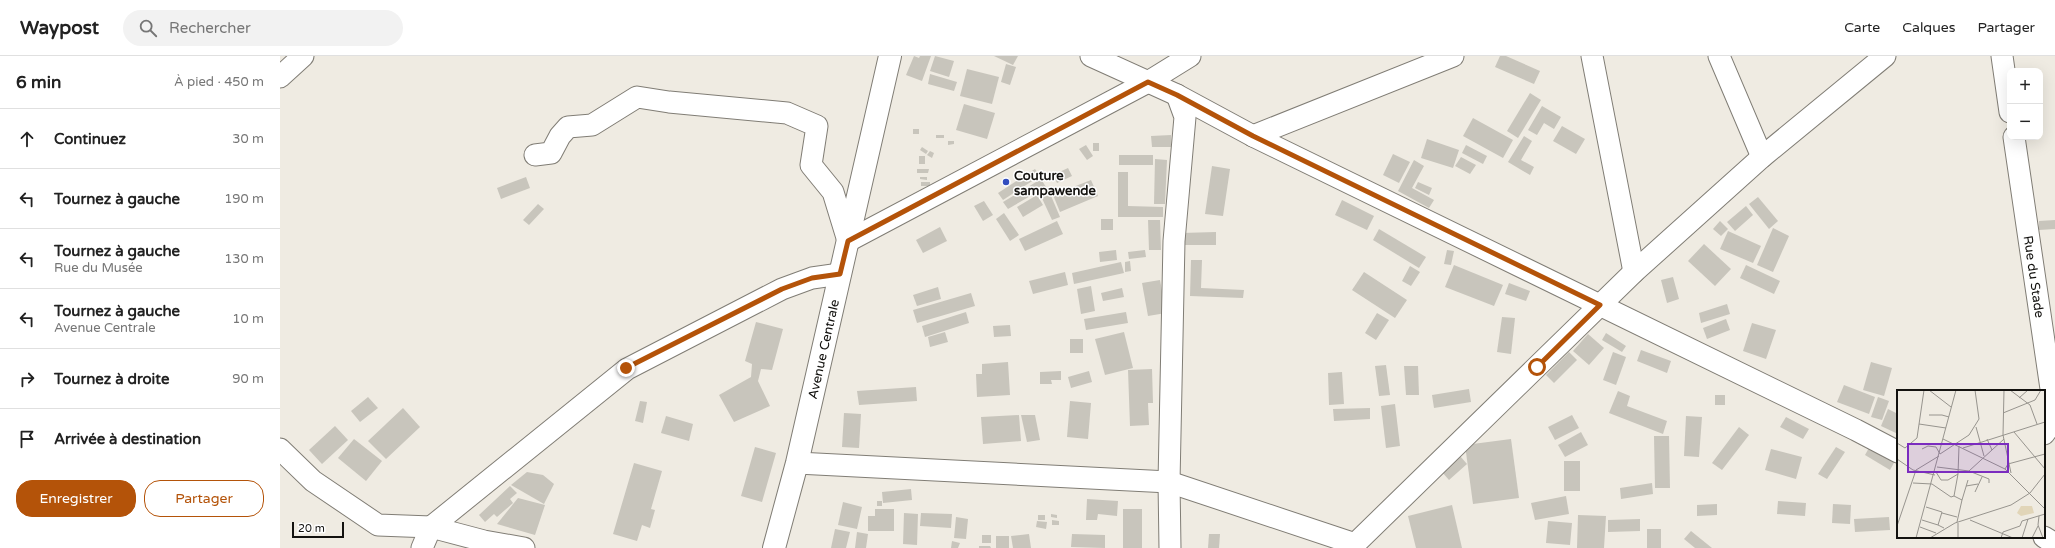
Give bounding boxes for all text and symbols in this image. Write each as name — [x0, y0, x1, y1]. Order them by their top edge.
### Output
search box — [123, 10, 403, 46]
text: Waypost — [20, 17, 99, 39]
icon: search — [137, 17, 159, 39]
text: Rechercher — [169, 19, 251, 37]
text: Carte — [1844, 19, 1880, 36]
text: Calques — [1902, 19, 1955, 36]
text: Partager — [1977, 19, 2035, 36]
map controls — [2007, 68, 2043, 140]
button: + — [2007, 68, 2043, 104]
text: 6 min — [16, 72, 61, 93]
text: À pied · 450 m — [174, 74, 264, 90]
button: − — [2007, 104, 2043, 140]
icon: ahead — [16, 128, 38, 150]
text: Continuez — [54, 130, 126, 148]
text: 30 m — [232, 131, 264, 147]
place label: Couture sampawende — [1014, 168, 1097, 199]
marker: Couture sampawende — [1001, 177, 1011, 187]
icon: left — [16, 188, 38, 210]
text: Tournez à gauche — [54, 190, 180, 208]
text: 190 m — [224, 191, 264, 207]
street label: Rue du Stade — [2020, 234, 2047, 319]
text: Tournez à gauche — [54, 242, 180, 260]
icon: left — [16, 248, 38, 270]
text: 130 m — [224, 251, 264, 267]
text: Rue du Musée — [54, 260, 143, 276]
street label: Avenue Centrale — [805, 298, 843, 401]
text: Tournez à gauche — [54, 302, 180, 320]
icon: left — [16, 308, 38, 330]
text: 10 m — [232, 311, 264, 327]
text: Avenue Centrale — [54, 320, 156, 336]
route start — [1528, 358, 1546, 376]
route end — [617, 359, 635, 377]
icon: right — [16, 368, 38, 390]
text: Tournez à droite — [54, 370, 169, 388]
text: 90 m — [232, 371, 264, 387]
inset map — [1897, 390, 2045, 538]
icon: arrive — [16, 428, 38, 450]
text: Arrivée à destination — [54, 430, 201, 448]
button: Enregistrer — [16, 480, 136, 517]
button: Partager — [144, 480, 264, 517]
scale bar — [292, 520, 344, 539]
text: 20 m — [298, 522, 325, 535]

